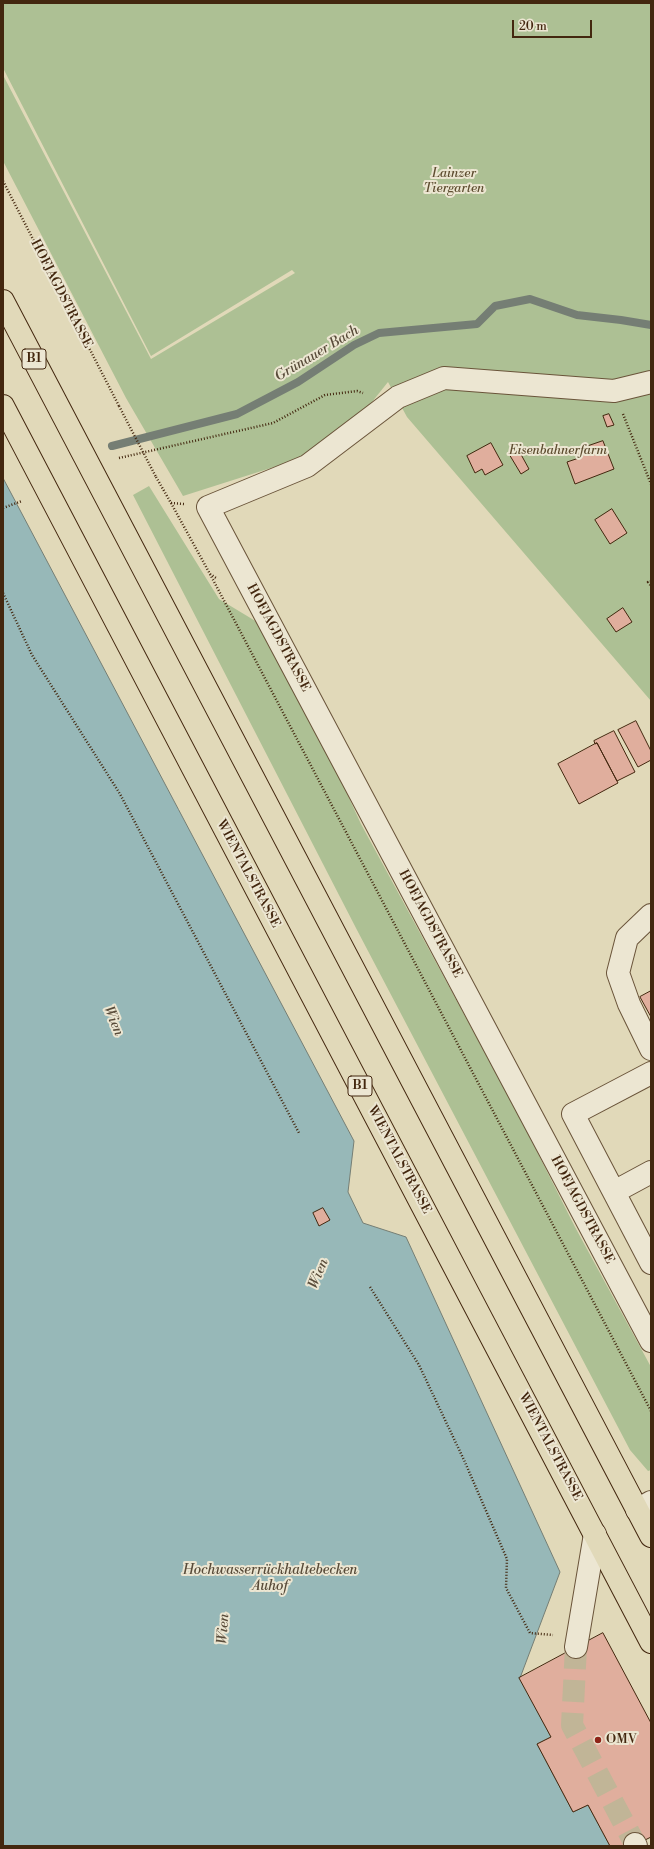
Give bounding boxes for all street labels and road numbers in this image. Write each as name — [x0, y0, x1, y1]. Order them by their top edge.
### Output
street label: HOFJAGDSTRASSE — [27, 237, 95, 351]
road number: B1 — [22, 349, 46, 369]
street label: HOFJAGDSTRASSE — [243, 581, 313, 695]
street label: WIENTALSTRASSE — [213, 817, 283, 931]
street label: HOFJAGDSTRASSE — [395, 867, 465, 981]
road number: B1 — [348, 1076, 372, 1096]
street label: WIENTALSTRASSE — [364, 1103, 434, 1217]
street label: HOFJAGDSTRASSE — [547, 1153, 617, 1267]
street label: WIENTALSTRASSE — [515, 1390, 585, 1504]

